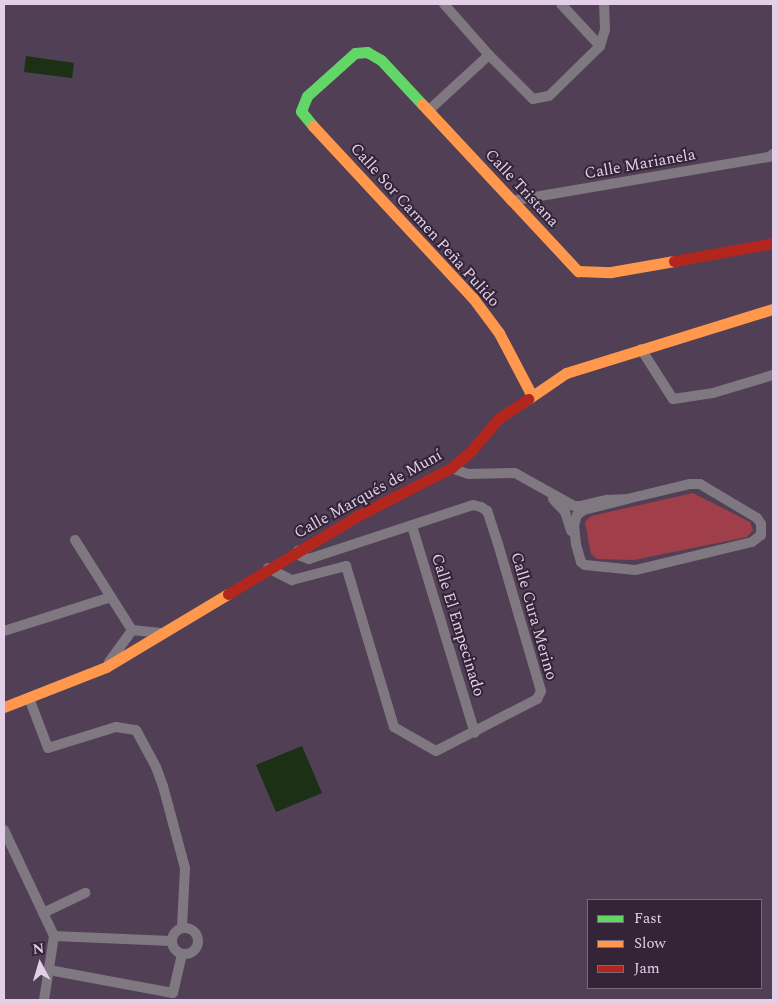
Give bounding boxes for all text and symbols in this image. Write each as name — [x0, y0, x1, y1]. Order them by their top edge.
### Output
street label: Calle Sor Carmen Peña Pulido — [346, 139, 504, 311]
street label: Calle Tristana — [481, 145, 563, 231]
street label: Calle Marianela — [583, 145, 697, 183]
street label: Calle Marqués de Muní — [291, 445, 445, 543]
street label: Calle Cura Merino — [507, 550, 561, 682]
street label: Calle El Empecinado — [427, 551, 489, 699]
legend — [587, 899, 762, 989]
text: Fast — [634, 907, 662, 930]
text: Slow — [634, 932, 666, 955]
text: N — [32, 938, 45, 960]
north arrow — [15, 939, 65, 989]
text: Jam — [634, 957, 660, 980]

